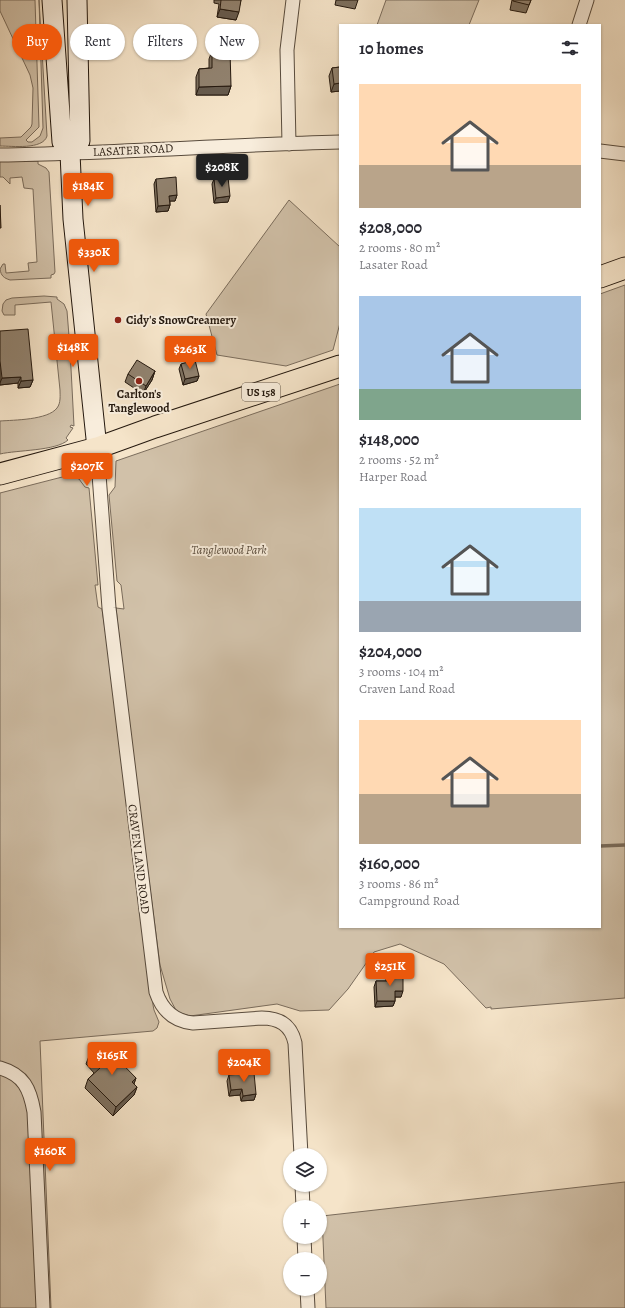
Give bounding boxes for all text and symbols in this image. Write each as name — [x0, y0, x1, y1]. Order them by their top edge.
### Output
chip: Buy — [12, 24, 62, 60]
chip: Rent — [70, 24, 125, 60]
chip: Filters — [133, 24, 197, 60]
chip: New — [205, 24, 259, 60]
text: 10 homes — [359, 37, 424, 60]
icon: filters — [559, 37, 581, 59]
icon: home — [434, 110, 506, 182]
street label: LASATER ROAD — [92, 140, 174, 160]
pin: $208K — [194, 154, 250, 188]
text: $208K — [205, 158, 239, 175]
pin: $184K — [60, 173, 116, 207]
text: $184K — [72, 177, 104, 194]
text: $208,000 — [359, 216, 422, 239]
pin: $330K — [66, 239, 122, 273]
text: 2 rooms · 80 m² — [359, 239, 440, 256]
text: $330K — [78, 243, 110, 260]
text: Lasater Road — [359, 256, 428, 273]
place label: Cidy's SnowCreamery — [126, 312, 236, 328]
marker: Cidy's SnowCreamery — [113, 315, 123, 325]
icon: home — [434, 322, 506, 394]
pin: $148K — [45, 334, 101, 368]
pin: $263K — [162, 336, 218, 370]
text: $148K — [57, 338, 89, 355]
text: $263K — [174, 340, 206, 357]
marker: Carlton's Tanglewood — [134, 376, 144, 386]
road number: US 158 — [242, 383, 280, 401]
place label: Carlton's Tanglewood — [108, 386, 170, 416]
text: $148,000 — [359, 428, 419, 451]
text: 2 rooms · 52 m² — [359, 451, 439, 468]
pin: $207K — [59, 453, 115, 487]
text: $207K — [71, 457, 103, 474]
text: Harper Road — [359, 468, 427, 485]
icon: home — [434, 534, 506, 606]
park label: Tanglewood Park — [191, 542, 267, 558]
text: $204,000 — [359, 640, 422, 663]
text: 3 rooms · 104 m² — [359, 663, 443, 680]
text: Craven Land Road — [359, 680, 455, 697]
icon: home — [434, 746, 506, 818]
street label: CRAVEN LAND ROAD — [124, 803, 154, 915]
text: $160,000 — [359, 852, 420, 875]
text: 3 rooms · 86 m² — [359, 875, 439, 892]
text: Campground Road — [359, 892, 460, 909]
pin: $251K — [362, 953, 418, 987]
text: $251K — [374, 957, 406, 974]
pin: $165K — [84, 1042, 140, 1076]
text: $165K — [97, 1046, 127, 1063]
pin: $204K — [216, 1049, 272, 1083]
text: $204K — [227, 1053, 261, 1070]
pin: $160K — [22, 1138, 78, 1172]
text: $160K — [34, 1142, 66, 1159]
map controls — [283, 1148, 327, 1296]
button: layers — [283, 1148, 327, 1192]
button: + — [283, 1200, 327, 1244]
button: − — [283, 1252, 327, 1296]

